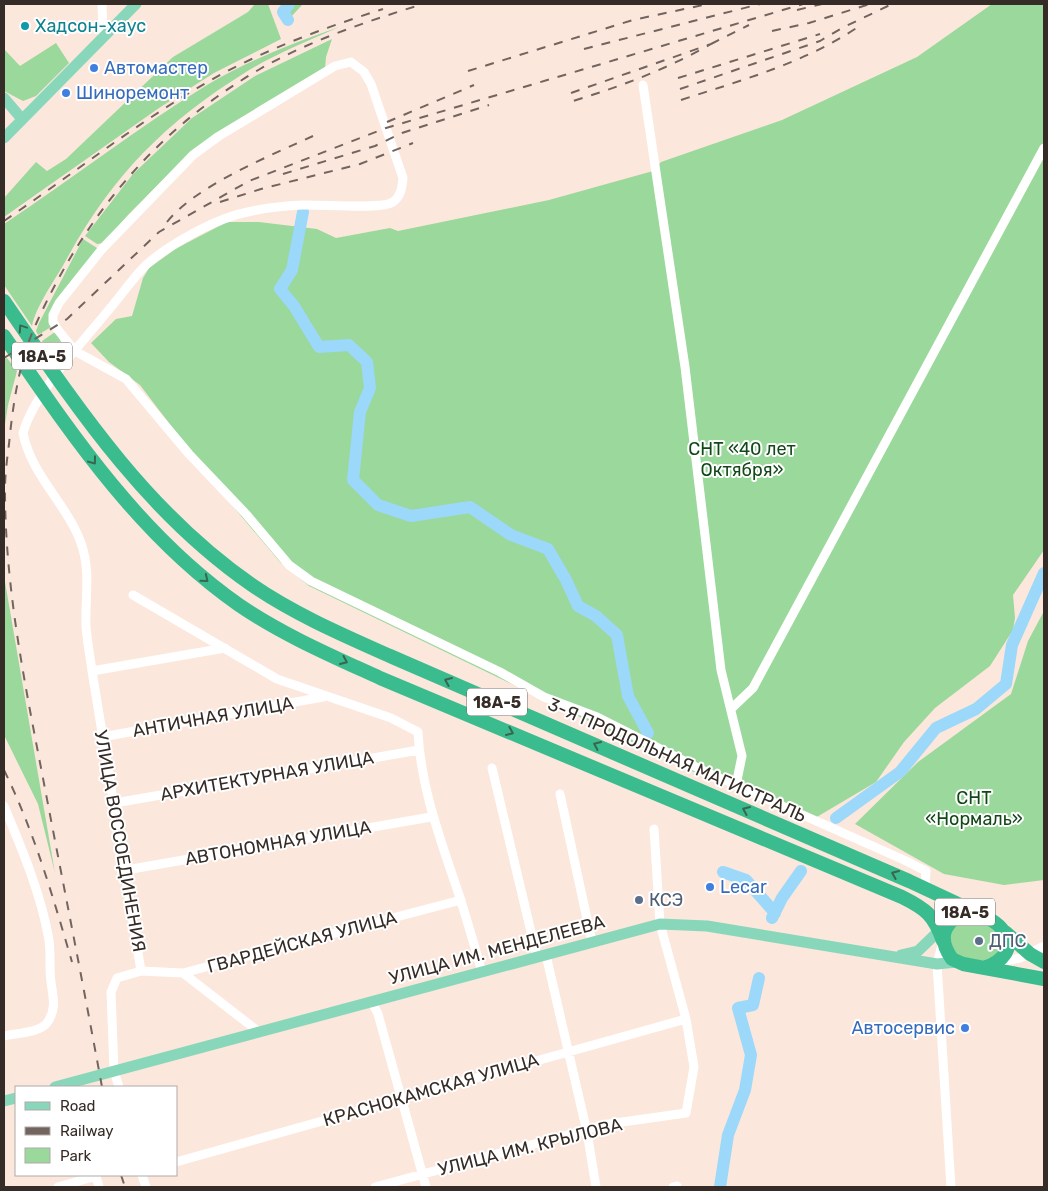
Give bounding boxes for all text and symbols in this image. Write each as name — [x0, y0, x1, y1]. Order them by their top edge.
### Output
place label: Хадсон-хаус — [35, 15, 146, 37]
marker: Хадсон-хаус — [19, 20, 31, 32]
place label: Автомастер — [104, 57, 208, 79]
marker: Автомастер — [88, 62, 100, 74]
place label: Шиноремонт — [76, 82, 189, 104]
marker: Шиноремонт — [60, 87, 72, 99]
one-way arrow — [19, 324, 28, 334]
road number: 18А-5 — [12, 342, 72, 370]
park label: СНТ «40 лет Октября» — [688, 438, 796, 481]
one-way arrow — [87, 455, 96, 465]
one-way arrow — [199, 573, 208, 581]
one-way arrow — [339, 655, 348, 666]
one-way arrow — [444, 676, 453, 687]
road number: 18А-5 — [467, 689, 527, 716]
street label: АНТИЧНАЯ УЛИЦА — [131, 692, 295, 742]
street label: 3-Я ПРОДОЛЬНАЯ МАГИСТРАЛЬ — [544, 693, 810, 827]
one-way arrow — [505, 725, 514, 736]
street label: УЛИЦА ВОССОЕДИНЕНИЯ — [90, 728, 150, 954]
one-way arrow — [593, 741, 602, 752]
street label: АРХИТЕКТУРНАЯ УЛИЦА — [159, 746, 375, 806]
park label: СНТ «Нормаль» — [925, 787, 1023, 830]
one-way arrow — [742, 806, 750, 816]
street label: АВТОНОМНАЯ УЛИЦА — [183, 816, 373, 870]
one-way arrow — [891, 870, 900, 881]
place label: Lecar — [720, 876, 767, 898]
marker: Lecar — [704, 881, 716, 893]
place label: КСЭ — [649, 889, 683, 911]
marker: КСЭ — [633, 894, 645, 906]
road number: 18А-5 — [935, 899, 995, 926]
street label: ГВАРДЕЙСКАЯ УЛИЦА — [205, 906, 399, 978]
street label: УЛИЦА ИМ. МЕНДЕЛЕЕВА — [387, 911, 607, 989]
place label: ДПС — [989, 930, 1027, 952]
marker: ДПС — [973, 935, 985, 947]
place label: Автосервис — [852, 1017, 955, 1039]
marker: Автосервис — [959, 1022, 971, 1034]
street label: КРАСНОКАМСКАЯ УЛИЦА — [321, 1049, 541, 1131]
legend — [15, 1086, 178, 1176]
text: Road — [60, 1097, 96, 1115]
street label: УЛИЦА ИМ. КРЫЛОВА — [436, 1113, 624, 1181]
text: Railway — [60, 1122, 114, 1140]
text: Park — [60, 1147, 91, 1165]

